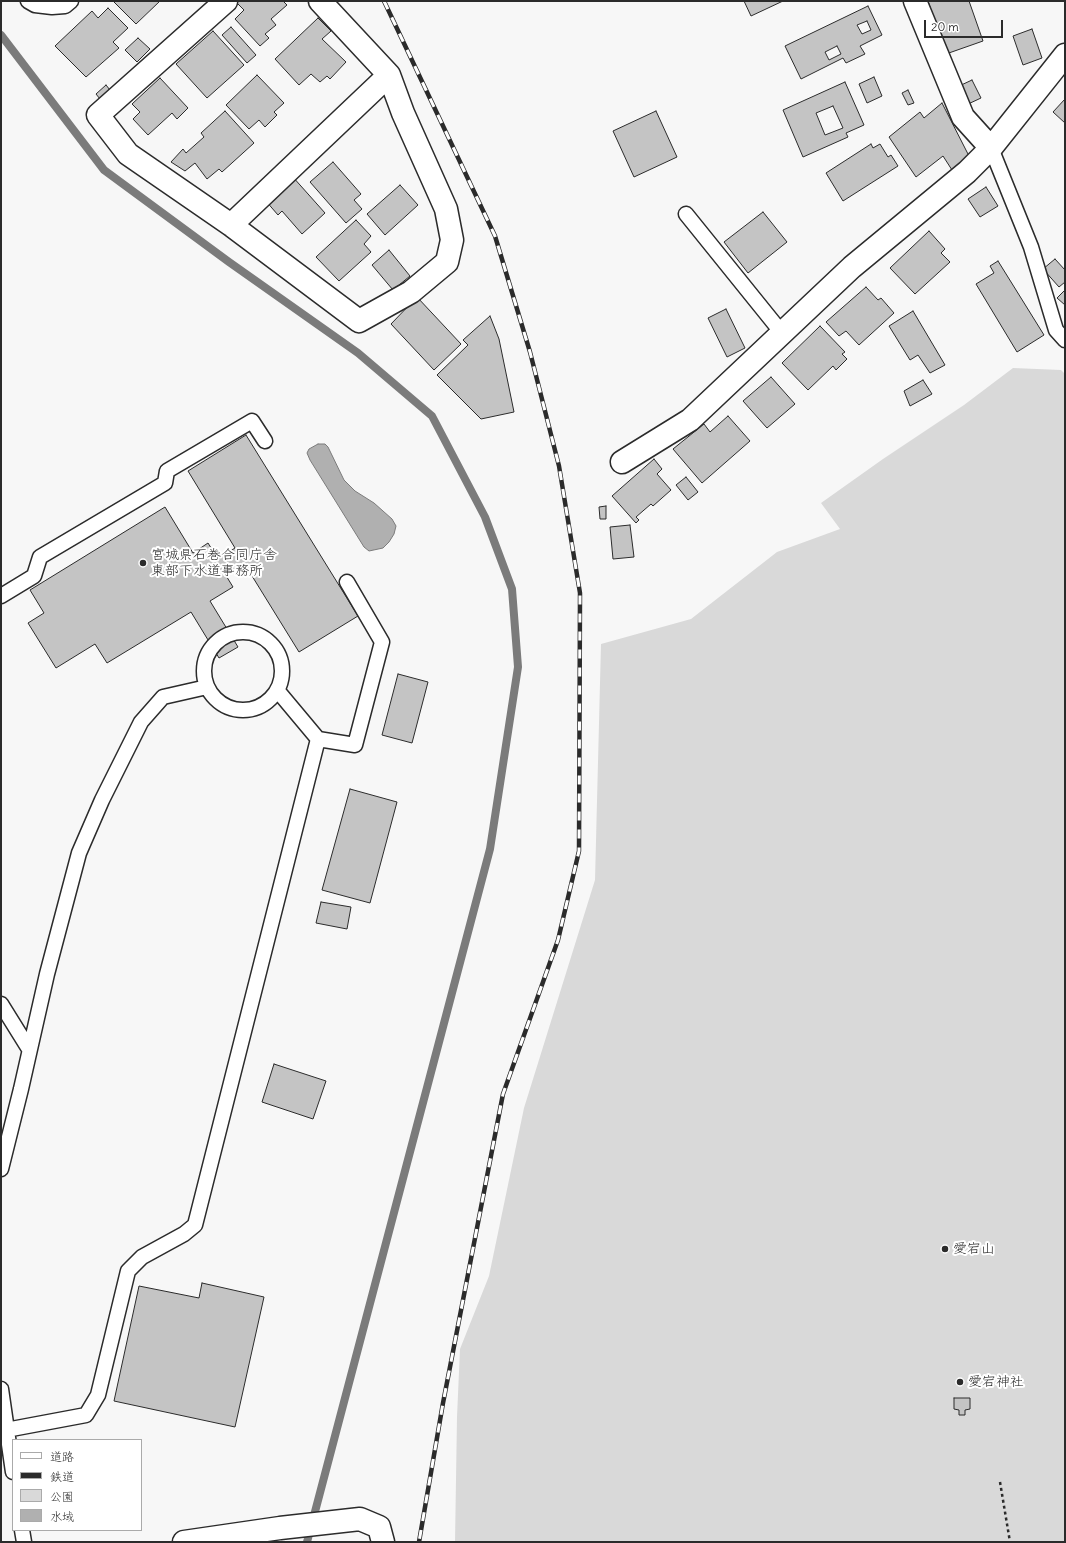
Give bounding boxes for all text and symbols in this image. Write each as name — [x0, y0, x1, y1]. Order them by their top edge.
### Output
scale bar — [926, 12, 1005, 38]
text: 20 m — [931, 19, 959, 34]
place label: 宮城県石巻合同庁舎 東部下水道事務所 — [151, 547, 277, 580]
marker: 宮城県石巻合同庁舎 東部下水道事務所 — [138, 558, 148, 568]
place label: 愛宕山 — [953, 1241, 995, 1257]
marker: 愛宕山 — [940, 1244, 950, 1254]
place label: 愛宕神社 — [968, 1374, 1024, 1390]
marker: 愛宕神社 — [955, 1377, 965, 1387]
legend — [12, 1439, 142, 1531]
text: 道路 — [50, 1449, 74, 1464]
text: 鉄道 — [50, 1469, 74, 1484]
text: 公園 — [50, 1489, 74, 1504]
text: 水域 — [50, 1509, 74, 1524]

